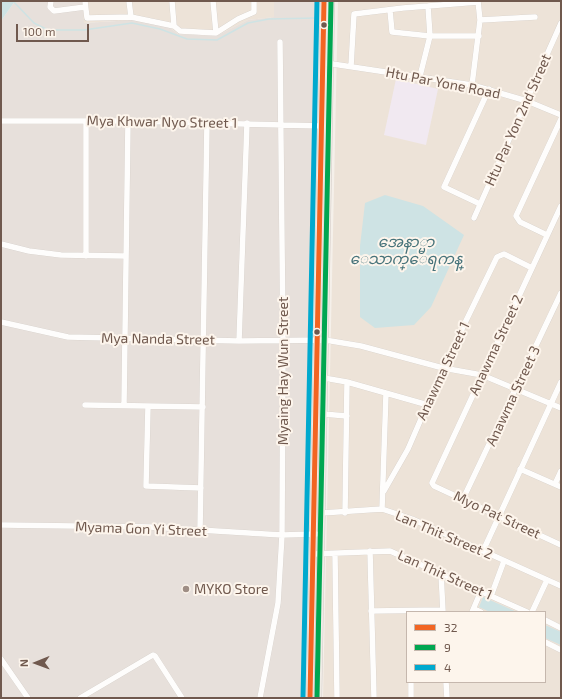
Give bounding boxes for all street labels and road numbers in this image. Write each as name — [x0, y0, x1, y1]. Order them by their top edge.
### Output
street label: Htu Par Yon 2nd Street — [481, 51, 555, 189]
street label: Htu Par Yone Road — [384, 64, 502, 102]
street label: Mya Khwar Nyo Street 1 — [87, 112, 237, 132]
street label: Anawma Street 2 — [465, 292, 527, 398]
street label: Myaing Hay Wun Street — [275, 297, 291, 445]
street label: Anawma Street 1 — [413, 319, 473, 423]
street label: Mya Nanda Street — [101, 330, 215, 348]
street label: Anawma Street 3 — [482, 343, 544, 449]
street label: Myo Pat Street — [451, 488, 543, 542]
street label: Lan Thit Street 2 — [393, 507, 495, 563]
street label: Myama Gon Yi Street — [75, 518, 207, 540]
street label: Lan Thit Street 1 — [395, 547, 495, 603]

